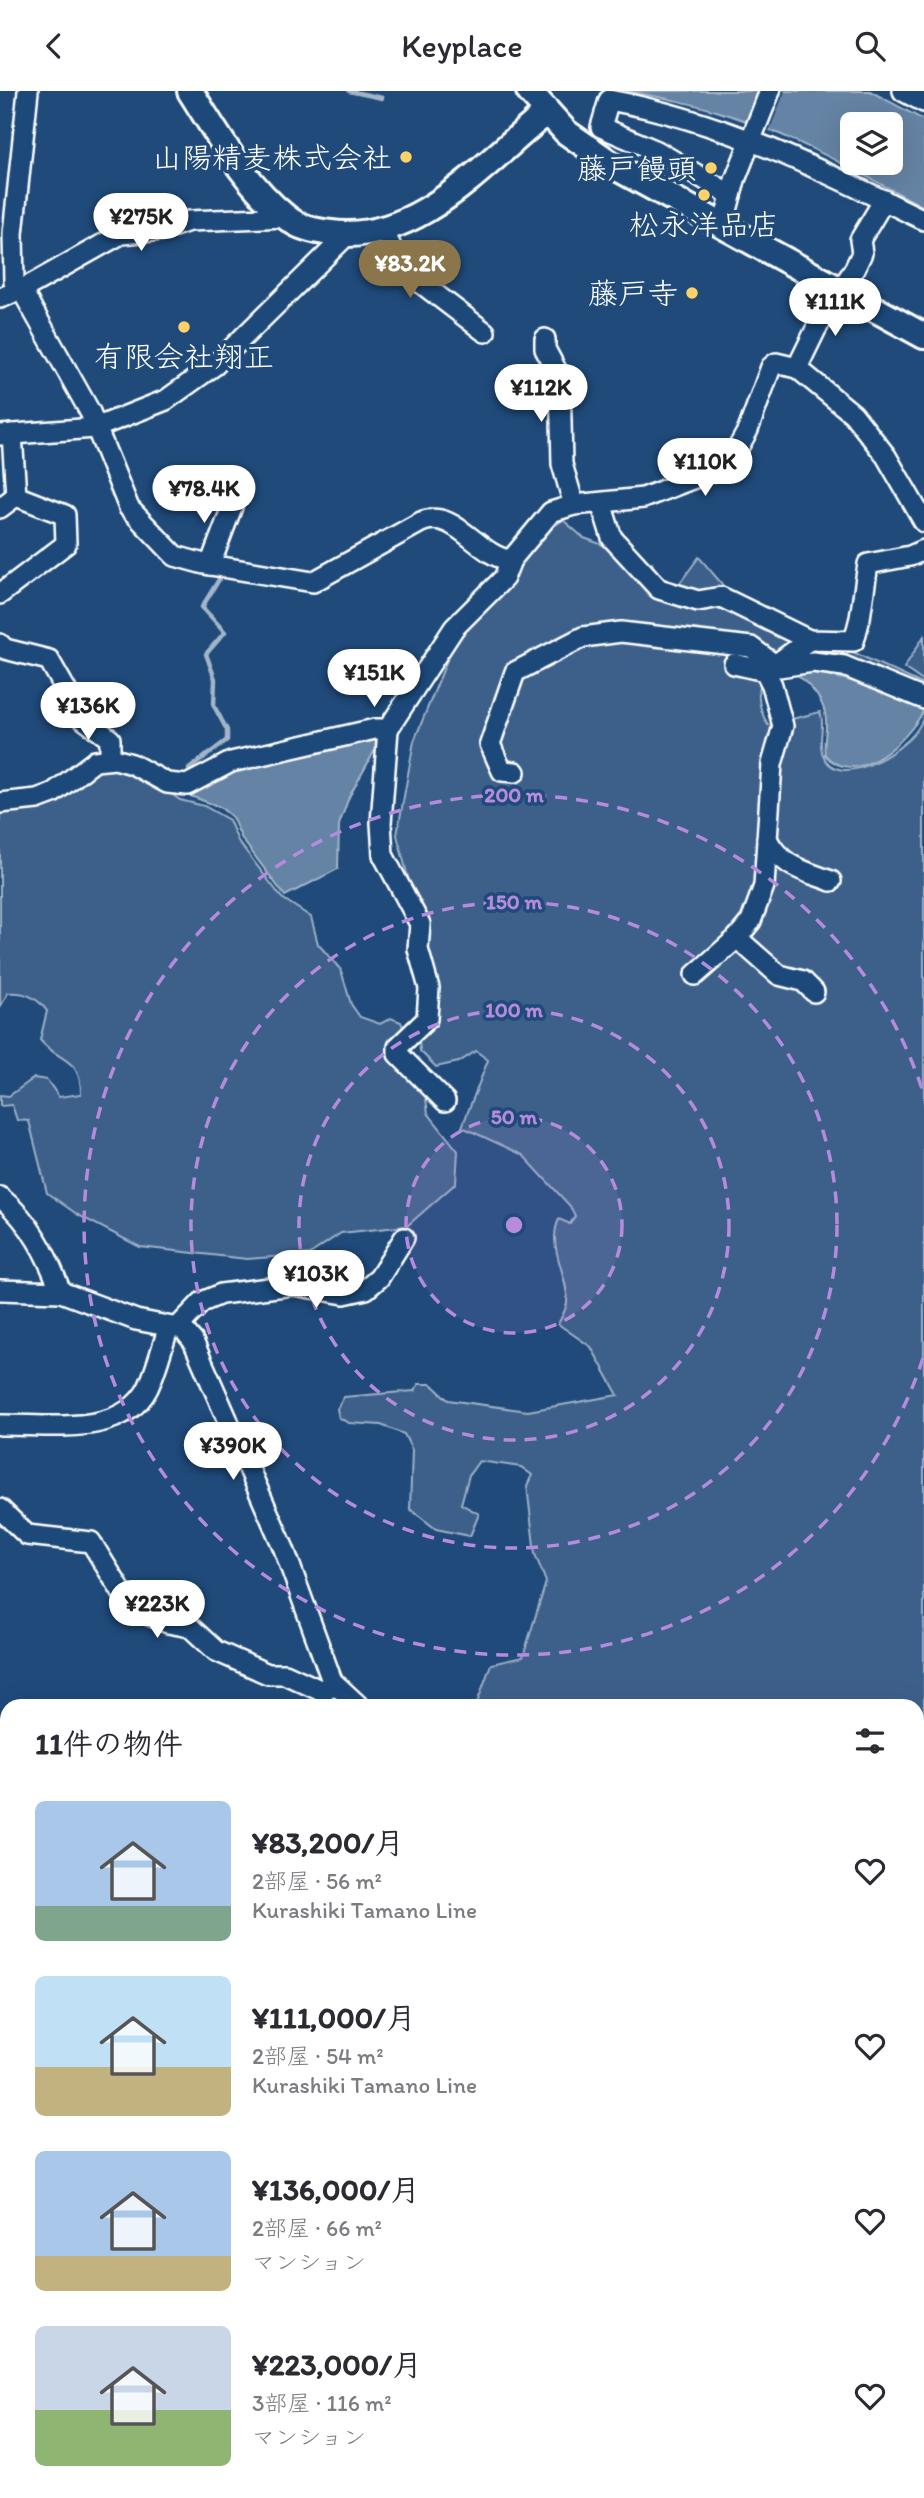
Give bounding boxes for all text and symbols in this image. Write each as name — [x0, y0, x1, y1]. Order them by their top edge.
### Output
icon: back — [35, 27, 73, 65]
text: Keyplace — [401, 27, 523, 65]
icon: search — [851, 27, 889, 65]
map controls — [840, 112, 903, 175]
button: layers — [840, 112, 903, 175]
place label: 山陽精麦株式会社 — [152, 139, 392, 176]
marker: 山陽精麦株式会社 — [398, 149, 414, 165]
place label: 藤戸饅頭 — [577, 150, 697, 187]
marker: 藤戸饅頭 — [703, 160, 719, 176]
marker: 松永洋品店 — [696, 187, 712, 203]
pin: ¥275K — [92, 193, 190, 253]
text: ¥275K — [109, 202, 173, 230]
place label: 松永洋品店 — [629, 206, 779, 243]
pin: ¥83.2K — [353, 241, 467, 300]
text: ¥83.2K — [375, 249, 445, 277]
place label: 藤戸寺 — [588, 275, 678, 312]
pin: ¥111K — [786, 279, 884, 338]
marker: 藤戸寺 — [684, 285, 700, 301]
text: ¥111K — [805, 287, 865, 315]
marker: 有限会社翔正 — [176, 319, 192, 335]
place label: 有限会社翔正 — [94, 338, 274, 375]
pin: ¥112K — [492, 365, 590, 424]
text: ¥112K — [510, 373, 572, 401]
pin: ¥110K — [656, 439, 754, 498]
text: ¥110K — [673, 447, 737, 475]
pin: ¥78.4K — [147, 465, 261, 525]
text: ¥78.4K — [168, 474, 240, 502]
pin: ¥151K — [325, 649, 423, 709]
text: ¥151K — [344, 658, 405, 686]
pin: ¥136K — [39, 683, 137, 742]
text: ¥136K — [57, 691, 119, 719]
text: 200 m — [484, 782, 544, 807]
text: 150 m — [486, 889, 542, 914]
text: 100 m — [485, 997, 543, 1022]
text: 50 m — [491, 1104, 538, 1129]
centre of rings — [502, 1213, 526, 1237]
pin: ¥103K — [267, 1251, 365, 1310]
text: ¥103K — [284, 1259, 348, 1287]
pin: ¥390K — [184, 1423, 282, 1482]
text: ¥390K — [200, 1431, 266, 1459]
pin: ¥223K — [108, 1581, 206, 1640]
text: ¥223K — [125, 1589, 189, 1617]
icon: filters — [851, 1722, 889, 1760]
text: 11件の物件 — [35, 1725, 183, 1762]
text: ¥83,200/月 — [252, 1824, 404, 1861]
icon: home — [91, 1829, 175, 1913]
icon: heart — [851, 1852, 889, 1890]
text: 2部屋 · 56 m² — [252, 1867, 382, 1895]
text: Kurashiki Tamano Line — [252, 1896, 477, 1924]
text: ¥111,000/月 — [252, 1999, 416, 2036]
icon: home — [91, 2004, 175, 2088]
icon: heart — [851, 2027, 889, 2065]
text: 2部屋 · 54 m² — [252, 2042, 384, 2070]
text: Kurashiki Tamano Line — [252, 2071, 477, 2099]
text: ¥136,000/月 — [252, 2171, 420, 2208]
icon: home — [91, 2179, 175, 2263]
icon: heart — [851, 2202, 889, 2240]
text: 2部屋 · 66 m² — [252, 2214, 382, 2242]
text: マンション — [252, 2248, 366, 2276]
text: ¥223,000/月 — [252, 2346, 422, 2383]
icon: home — [91, 2354, 175, 2438]
icon: heart — [851, 2377, 889, 2415]
text: 3部屋 · 116 m² — [252, 2389, 392, 2417]
text: マンション — [252, 2423, 366, 2451]

